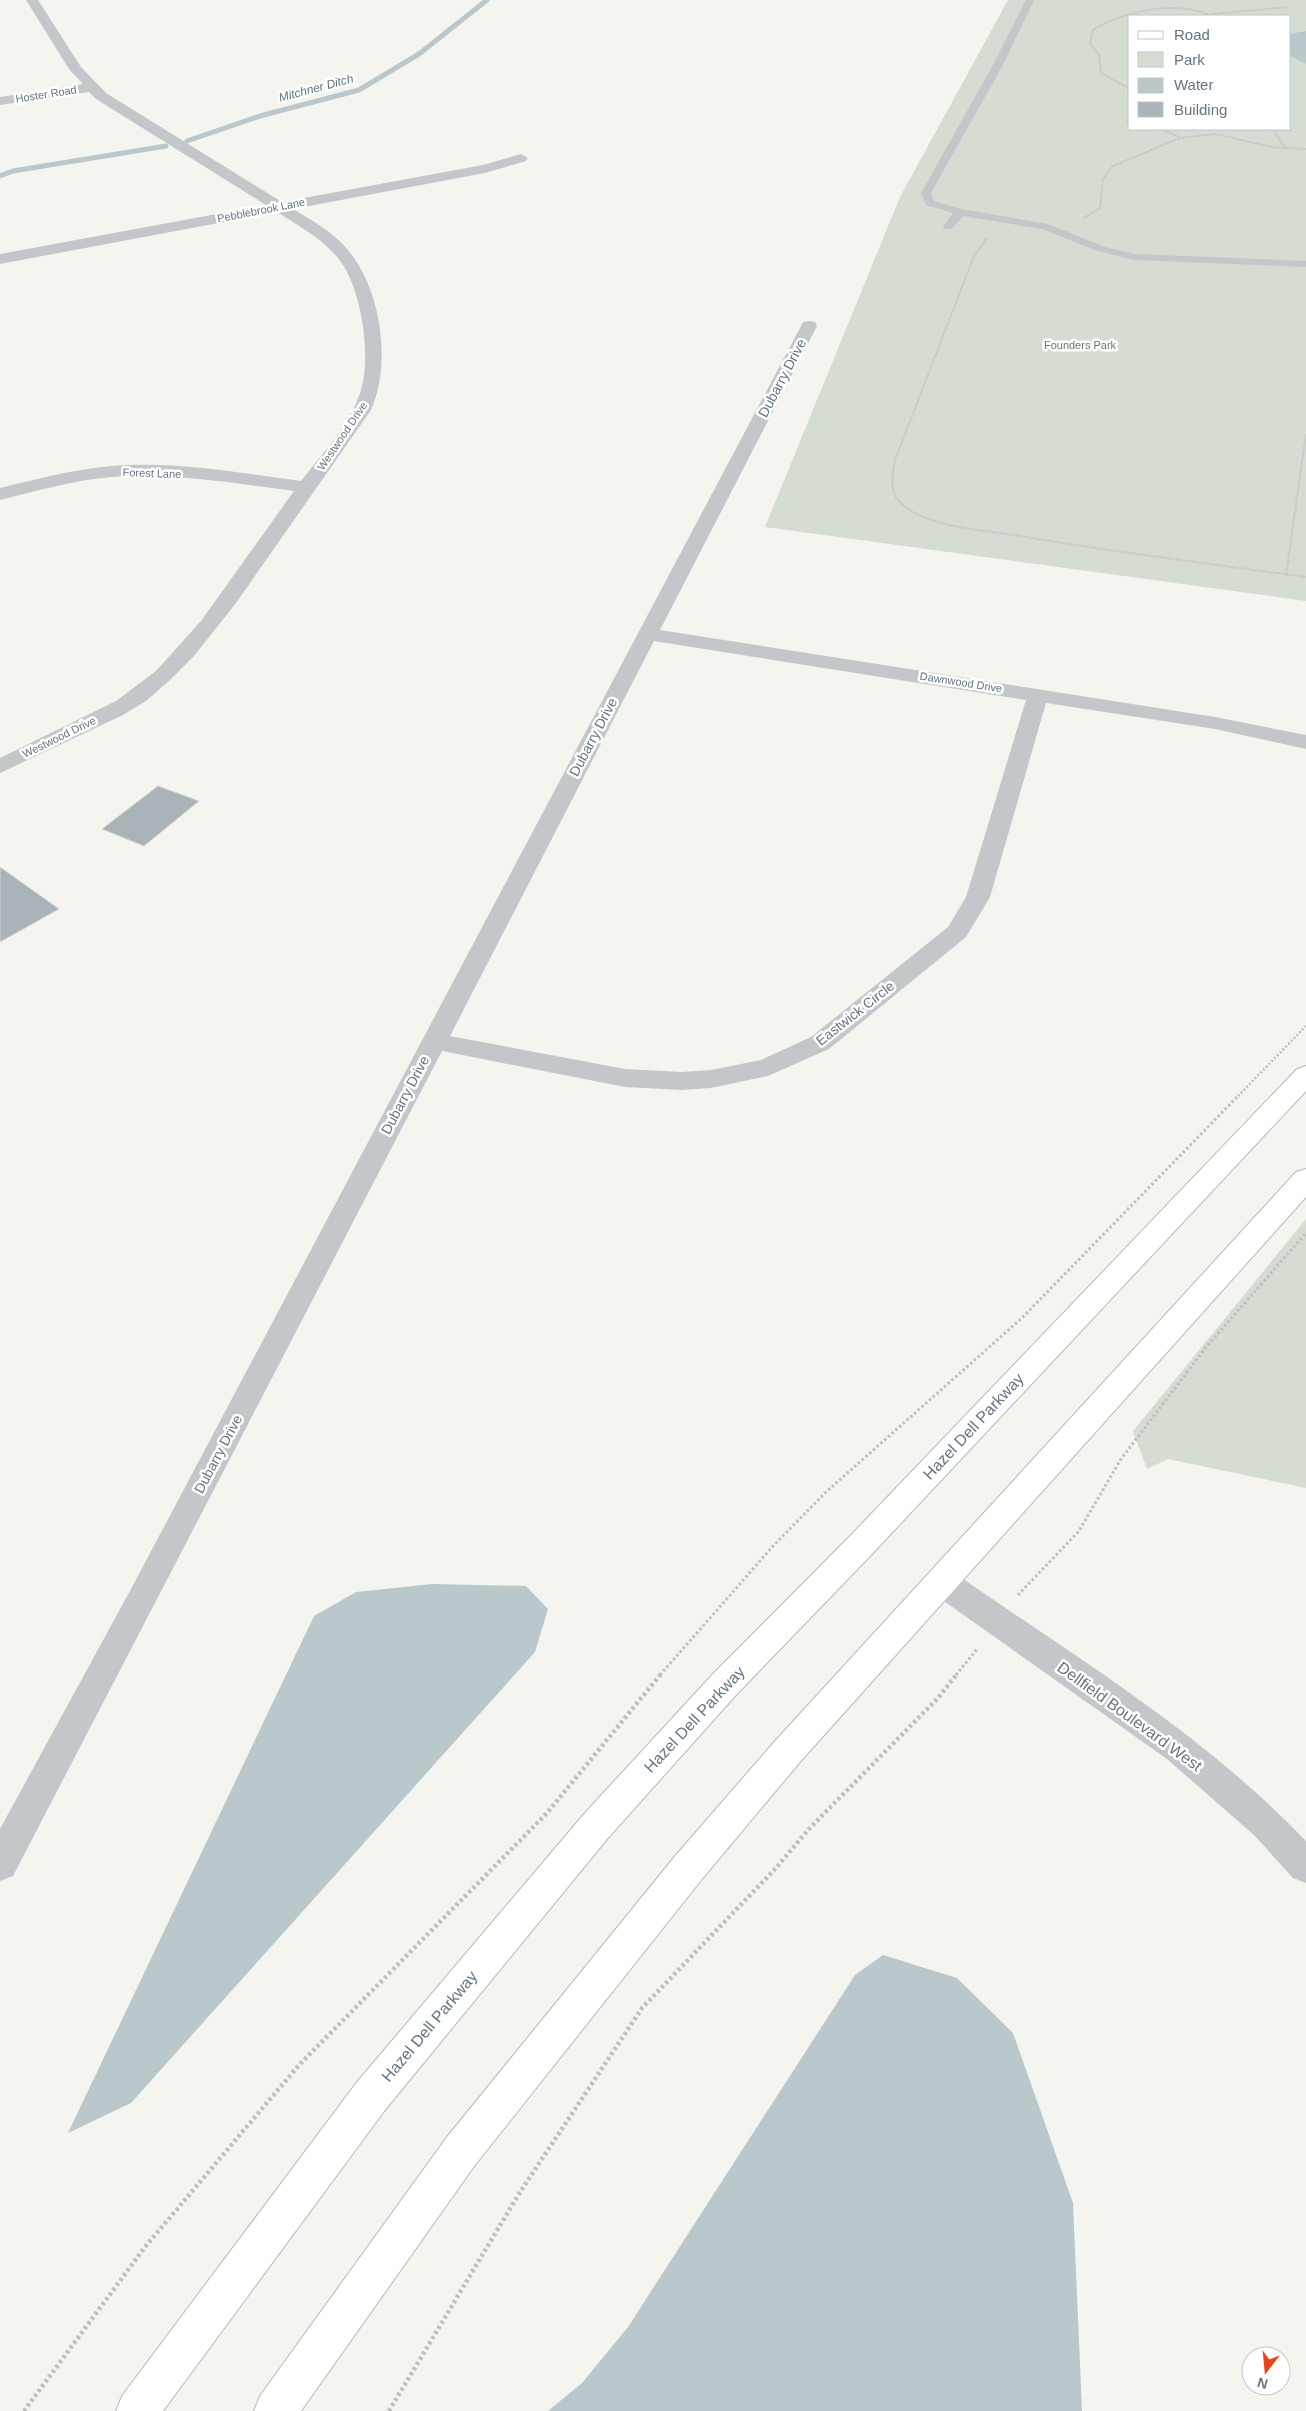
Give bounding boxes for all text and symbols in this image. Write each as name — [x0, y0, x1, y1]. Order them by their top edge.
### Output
legend — [1128, 15, 1291, 130]
text: Road — [1174, 26, 1210, 43]
text: Park — [1174, 51, 1205, 68]
water label: Mitchner Ditch — [277, 71, 355, 105]
text: Water — [1174, 76, 1213, 93]
street label: Hoster Road — [15, 83, 77, 105]
text: Building — [1174, 101, 1227, 118]
street label: Pebblebrook Lane — [216, 196, 306, 224]
street label: Dubarry Drive — [755, 336, 809, 420]
park label: Founders Park — [1044, 339, 1117, 351]
street label: Westwood Drive — [315, 400, 369, 472]
street label: Forest Lane — [122, 466, 182, 480]
street label: Dawnwood Drive — [919, 670, 1003, 694]
street label: Dubarry Drive — [566, 695, 620, 779]
street label: Westwood Drive — [20, 714, 98, 760]
street label: Eastwick Circle — [813, 977, 897, 1049]
street label: Dubarry Drive — [378, 1053, 432, 1137]
street label: Hazel Dell Parkway — [920, 1370, 1027, 1483]
street label: Dubarry Drive — [191, 1412, 245, 1496]
street label: Dellfield Boulevard West — [1054, 1658, 1206, 1775]
street label: Hazel Dell Parkway — [641, 1663, 748, 1776]
street label: Hazel Dell Parkway — [378, 1968, 480, 2085]
north arrow — [1241, 2346, 1291, 2396]
text: N — [1255, 2374, 1269, 2393]

